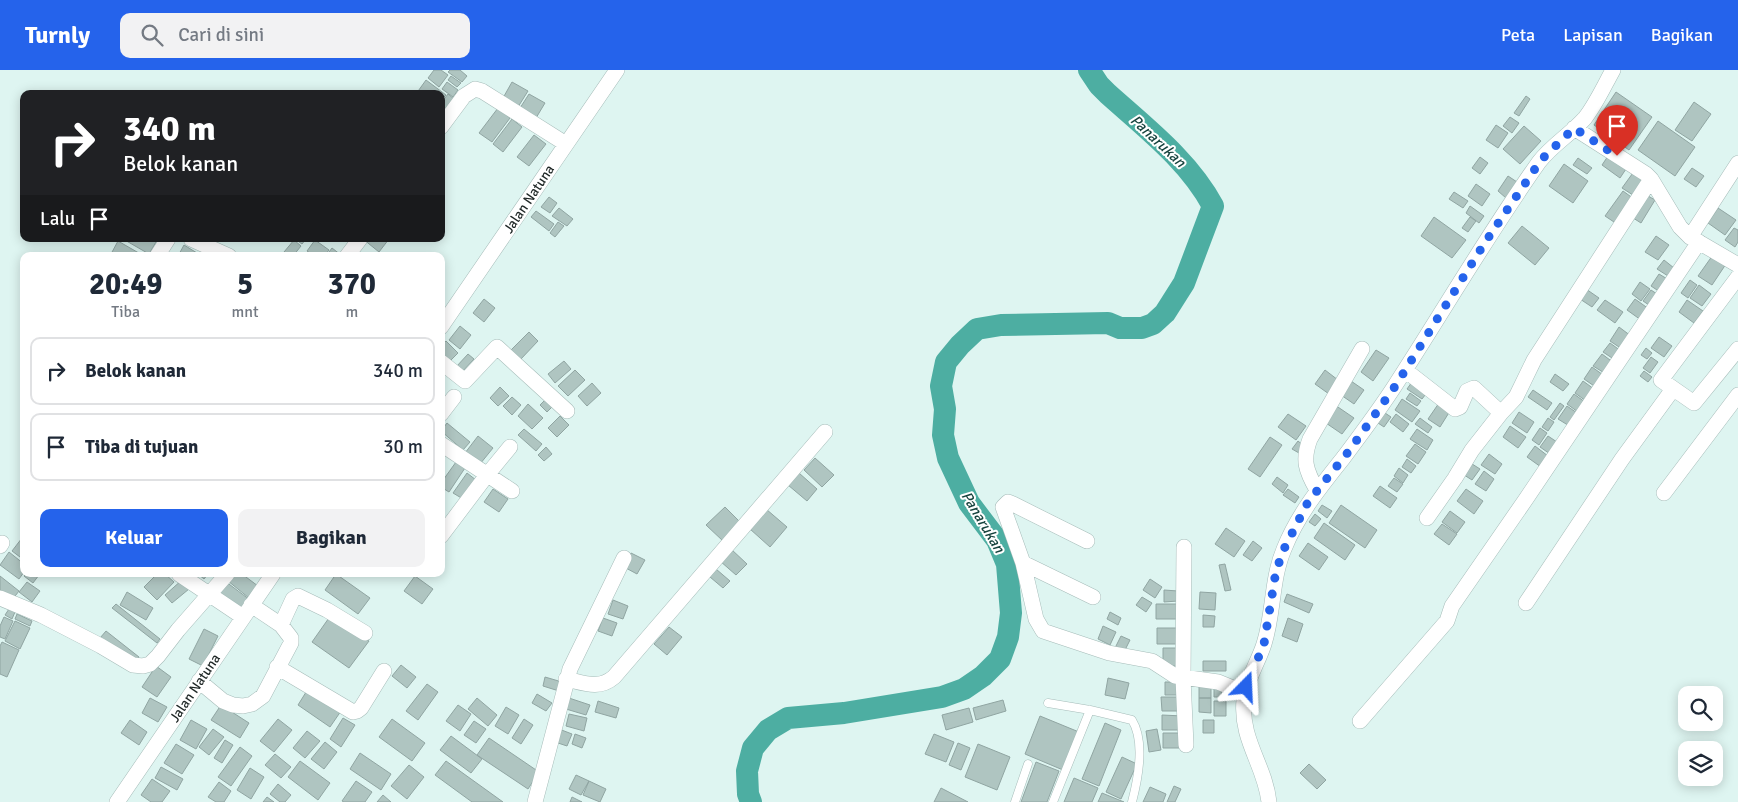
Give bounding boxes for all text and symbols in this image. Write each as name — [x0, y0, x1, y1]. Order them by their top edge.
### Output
search box — [120, 13, 470, 58]
text: Turnly — [25, 20, 90, 50]
icon: search — [138, 21, 166, 49]
text: Cari di sini — [178, 23, 264, 47]
text: Peta — [1501, 24, 1535, 46]
text: Lapisan — [1563, 24, 1623, 46]
text: Bagikan — [1651, 24, 1713, 46]
pin — [1596, 105, 1638, 156]
text: 340 m — [123, 107, 216, 150]
icon: right — [40, 110, 105, 175]
water label: Panarukan — [1127, 111, 1190, 172]
icon: arrive — [1603, 112, 1631, 140]
text: Belok kanan — [123, 150, 238, 177]
street label: Jalan Natuna — [500, 162, 558, 236]
icon: arrive — [85, 205, 113, 233]
text: Lalu — [40, 207, 75, 231]
text: 20:49 — [89, 266, 163, 303]
text: 5 — [237, 266, 253, 303]
text: 370 — [327, 266, 376, 303]
text: Tiba — [111, 302, 140, 322]
text: mnt — [231, 302, 259, 322]
text: m — [345, 302, 358, 322]
icon: right — [42, 357, 70, 385]
text: Belok kanan — [85, 359, 186, 383]
text: 340 m — [373, 359, 423, 383]
icon: arrive — [42, 433, 70, 461]
text: Tiba di tujuan — [85, 435, 198, 459]
text: 30 m — [383, 435, 423, 459]
water label: Panarukan — [958, 488, 1009, 557]
button: Keluar — [40, 509, 228, 567]
button: Bagikan — [238, 509, 425, 567]
street label: Jalan Natuna — [166, 651, 224, 725]
position arrow — [1219, 660, 1271, 712]
map controls — [1678, 686, 1723, 786]
button: search — [1678, 686, 1723, 731]
button: layers — [1678, 741, 1723, 786]

